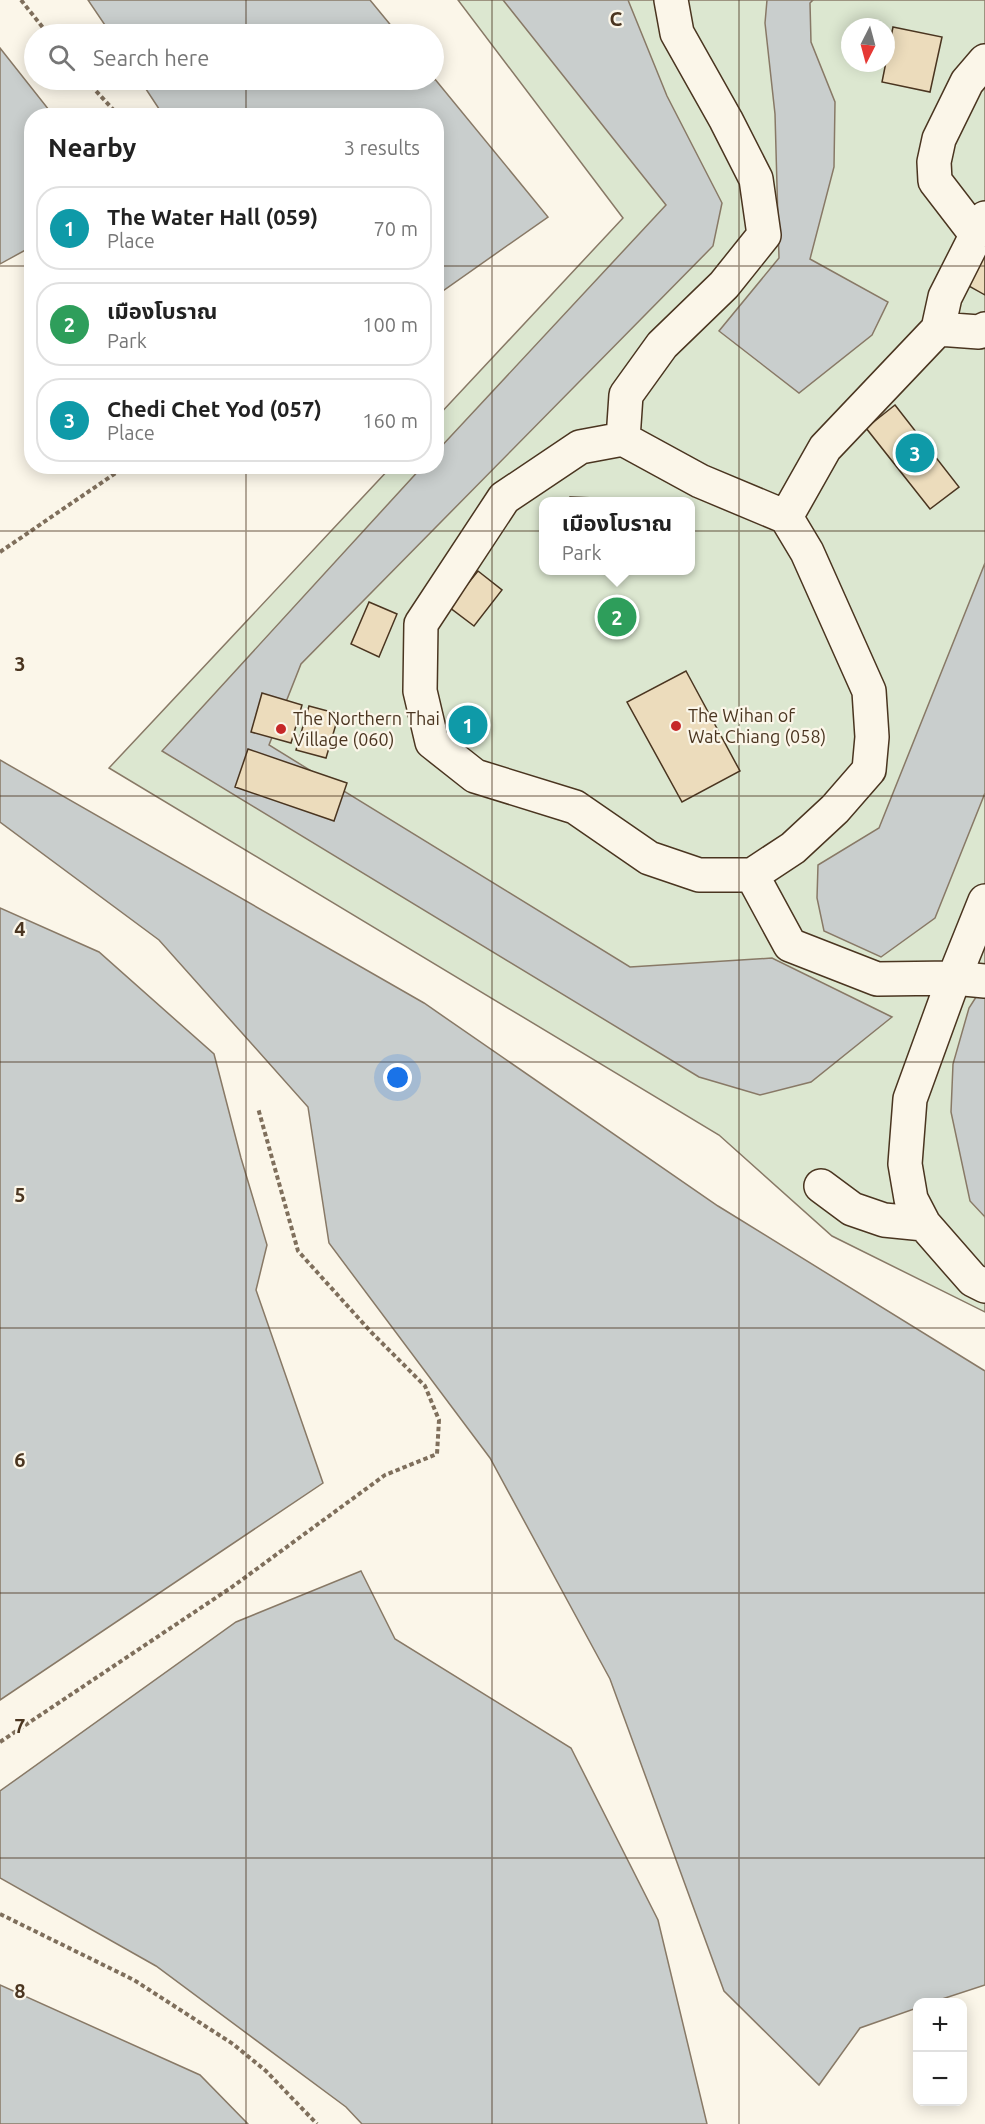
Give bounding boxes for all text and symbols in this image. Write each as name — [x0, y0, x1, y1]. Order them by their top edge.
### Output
text: C — [610, 7, 623, 30]
north arrow — [841, 18, 895, 72]
search box — [24, 24, 444, 90]
icon: search — [45, 41, 78, 74]
text: Search here — [93, 45, 209, 70]
text: Nearby — [48, 133, 136, 162]
text: 3 results — [344, 136, 420, 159]
text: The Water Hall (059) — [107, 204, 318, 229]
text: 1 — [64, 217, 75, 240]
text: 70 m — [374, 217, 418, 240]
text: Place — [107, 229, 155, 252]
text: เมืองโบราณ — [107, 298, 217, 323]
text: 2 — [64, 313, 75, 336]
text: 100 m — [362, 313, 418, 336]
text: Park — [107, 329, 147, 352]
text: Chedi Chet Yod (057) — [107, 396, 322, 421]
text: 3 — [64, 409, 75, 432]
text: 160 m — [362, 409, 418, 432]
text: Place — [107, 421, 155, 444]
pin: 3 — [896, 430, 934, 476]
popup — [539, 497, 695, 575]
text: เมืองโบราณ — [562, 510, 672, 535]
text: Park — [562, 541, 602, 564]
pin: 2 — [598, 594, 636, 640]
text: 3 — [14, 652, 26, 675]
pin: 1 — [448, 702, 488, 748]
place label: The Wihan of Wat Chiang (058) — [688, 705, 826, 747]
place label: The Northern Thai Village (060) — [293, 708, 440, 750]
marker: The Wihan of Wat Chiang (058) — [669, 719, 683, 733]
marker: The Northern Thai Village (060) — [274, 722, 288, 736]
text: 4 — [14, 917, 26, 940]
your location — [383, 1063, 412, 1092]
text: 5 — [14, 1183, 26, 1206]
text: 6 — [14, 1448, 26, 1471]
text: 7 — [14, 1714, 26, 1737]
text: 8 — [14, 1979, 26, 2002]
map controls — [913, 1998, 967, 2106]
button: + — [913, 1998, 967, 2052]
button: − — [913, 2052, 967, 2106]

